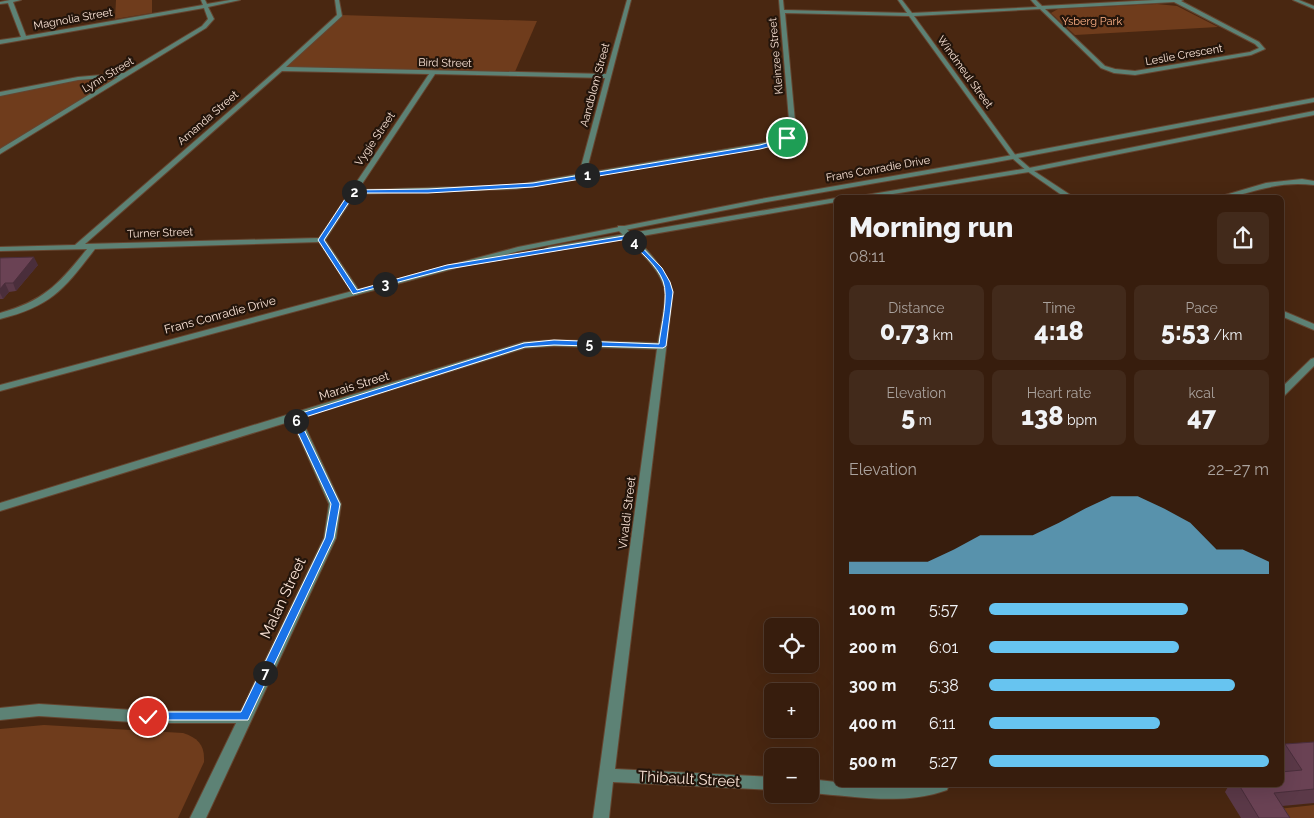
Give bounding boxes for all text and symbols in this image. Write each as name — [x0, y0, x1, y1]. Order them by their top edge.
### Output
street label: Magnolia Street — [32, 6, 114, 32]
park label: Ysberg Park — [1062, 15, 1122, 28]
street label: Kleinzee Street — [766, 17, 786, 95]
street label: Windmeul Street — [934, 33, 996, 111]
street label: Aandblom Street — [578, 41, 613, 128]
street label: Leslie Crescent — [1144, 42, 1224, 68]
street label: Lynn Street — [80, 54, 136, 95]
street label: Bird Street — [418, 56, 472, 70]
street label: Amanda Street — [175, 88, 241, 148]
street label: Vygie Street — [352, 109, 398, 168]
pin — [766, 117, 808, 159]
icon: arrive — [773, 124, 801, 152]
street label: Frans Conradie Drive — [825, 153, 932, 185]
pin: 1 — [574, 162, 600, 188]
text: 1 — [584, 167, 591, 183]
pin: 2 — [342, 180, 366, 204]
text: 2 — [351, 184, 358, 200]
text: Morning run — [849, 211, 1013, 244]
button: share — [1217, 212, 1269, 264]
street label: Turner Street — [127, 225, 193, 241]
pin: 4 — [622, 230, 646, 254]
text: 4 — [631, 234, 639, 250]
text: 08:11 — [849, 247, 885, 266]
pin: 3 — [372, 272, 398, 296]
text: 3 — [382, 276, 389, 292]
street label: Frans Conradie Drive — [163, 293, 277, 337]
text: Distance — [888, 300, 944, 316]
text: Time — [1043, 300, 1075, 316]
text: Pace — [1186, 300, 1218, 316]
text: 0.73 — [880, 316, 929, 346]
text: 4:18 — [1034, 316, 1084, 346]
text: 5:53 — [1161, 316, 1210, 346]
text: km — [929, 327, 953, 343]
text: /km — [1210, 327, 1242, 343]
pin: 5 — [576, 332, 602, 356]
text: 5 — [586, 336, 593, 352]
street label: Marais Street — [317, 369, 391, 403]
text: Elevation — [887, 385, 946, 401]
text: Heart rate — [1027, 385, 1091, 401]
text: kcal — [1189, 385, 1215, 401]
text: 5 — [901, 401, 915, 431]
text: 138 — [1021, 401, 1063, 431]
text: 47 — [1187, 401, 1216, 431]
pin: 6 — [284, 408, 308, 434]
text: m — [915, 412, 932, 428]
text: bpm — [1063, 412, 1097, 428]
text: 6 — [292, 413, 301, 429]
text: Elevation — [849, 460, 917, 479]
text: 22–27 m — [1208, 460, 1269, 479]
street label: Vivaldi Street — [616, 476, 638, 550]
street label: Malan Street — [256, 554, 310, 642]
text: 100 m — [849, 600, 895, 619]
text: 5:57 — [929, 600, 958, 619]
map controls — [764, 618, 819, 803]
button: locate — [764, 618, 819, 673]
text: 200 m — [849, 638, 896, 657]
text: 6:01 — [929, 638, 958, 657]
pin: 7 — [252, 660, 278, 686]
text: 7 — [262, 665, 269, 681]
text: 300 m — [849, 676, 896, 695]
text: 5:38 — [929, 676, 959, 695]
button: + — [764, 683, 819, 738]
pin — [127, 696, 169, 738]
icon: check — [134, 703, 162, 731]
text: 400 m — [849, 714, 897, 733]
text: 6:11 — [929, 714, 955, 733]
button: − — [764, 748, 819, 803]
text: 500 m — [849, 752, 896, 771]
text: 5:27 — [929, 752, 958, 771]
street label: Thibault Street — [638, 767, 740, 791]

